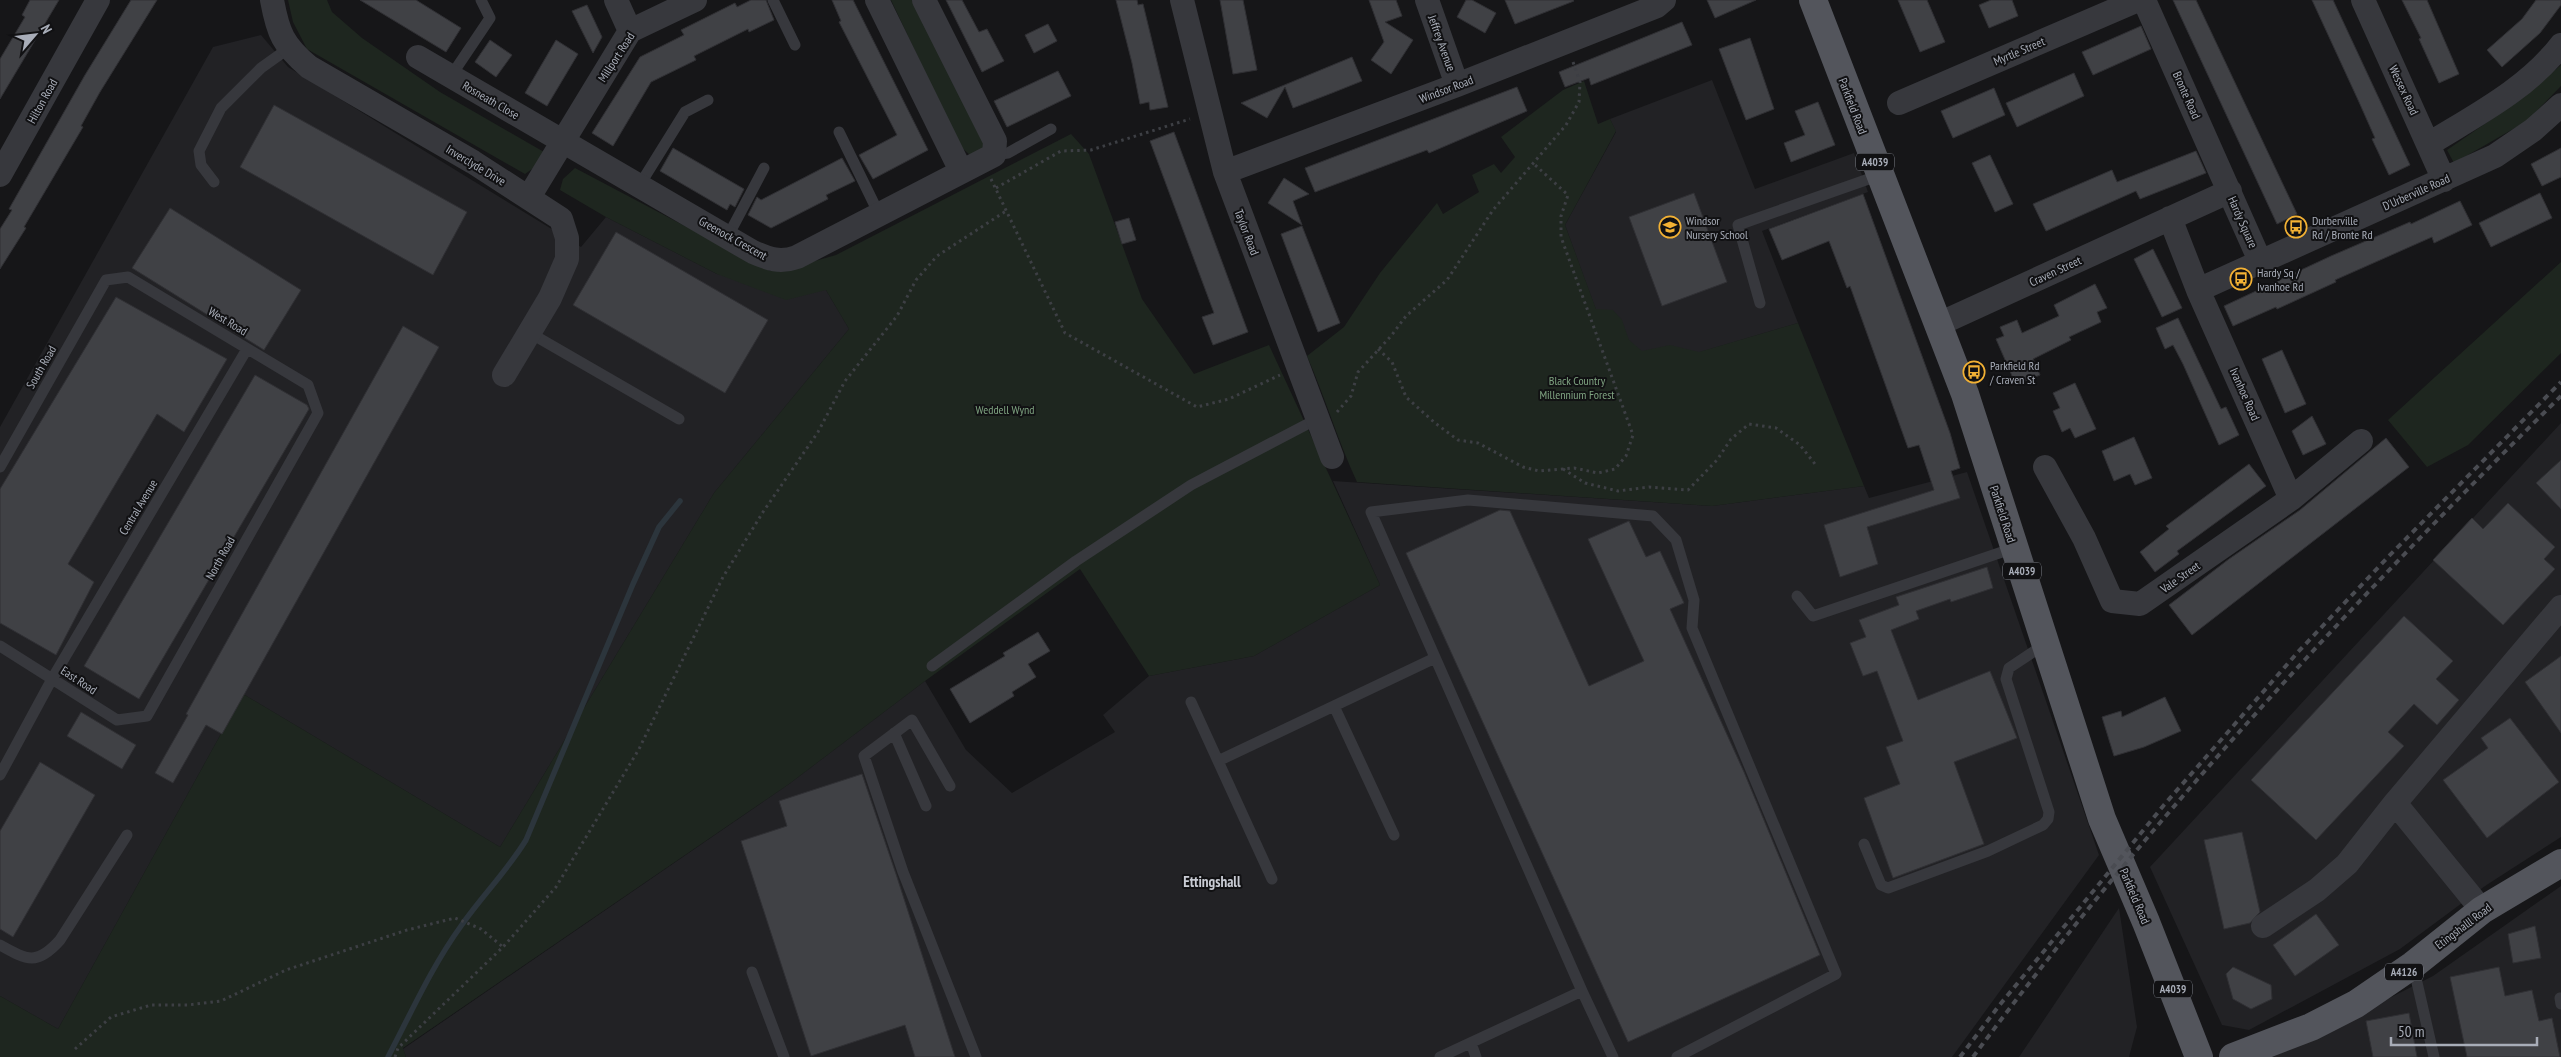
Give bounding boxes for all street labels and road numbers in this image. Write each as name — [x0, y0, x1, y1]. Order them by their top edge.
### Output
street label: Jeffrey Avenue — [1425, 12, 1459, 73]
street label: Millport Road — [594, 29, 638, 85]
street label: Myrtle Street — [1991, 33, 2048, 68]
street label: Wessex Road — [2386, 63, 2422, 117]
street label: Bronte Road — [2170, 69, 2204, 121]
street label: Windsor Road — [1417, 72, 1475, 106]
street label: Hilton Road — [24, 76, 60, 126]
street label: Parkfield Road — [1835, 76, 1871, 136]
street label: Rosneath Close — [460, 78, 522, 122]
street label: Inverclyde Drive — [443, 141, 509, 189]
road number: A4039 — [1856, 154, 1894, 170]
street label: D'Urberville Road — [2380, 171, 2452, 213]
street label: Hardy Square — [2225, 194, 2261, 250]
street label: Taylor Road — [1231, 207, 1263, 257]
street label: Greenock Crescent — [696, 213, 770, 263]
street label: Craven Street — [2027, 252, 2084, 290]
street label: West Road — [206, 304, 250, 338]
street label: South Road — [23, 343, 59, 391]
street label: Ivanhoe Road — [2227, 365, 2263, 423]
street label: Central Avenue — [116, 476, 160, 537]
street label: Parkfield Road — [1987, 484, 2019, 544]
street label: North Road — [202, 534, 238, 582]
street label: Vale Street — [2156, 558, 2203, 597]
road number: A4039 — [2003, 562, 2041, 580]
street label: East Road — [58, 663, 100, 697]
street label: Parkfield Road — [2117, 866, 2153, 926]
street label: Etingshalll Road — [2432, 900, 2494, 952]
road number: A4126 — [2385, 964, 2423, 980]
road number: A4039 — [2154, 981, 2192, 998]

